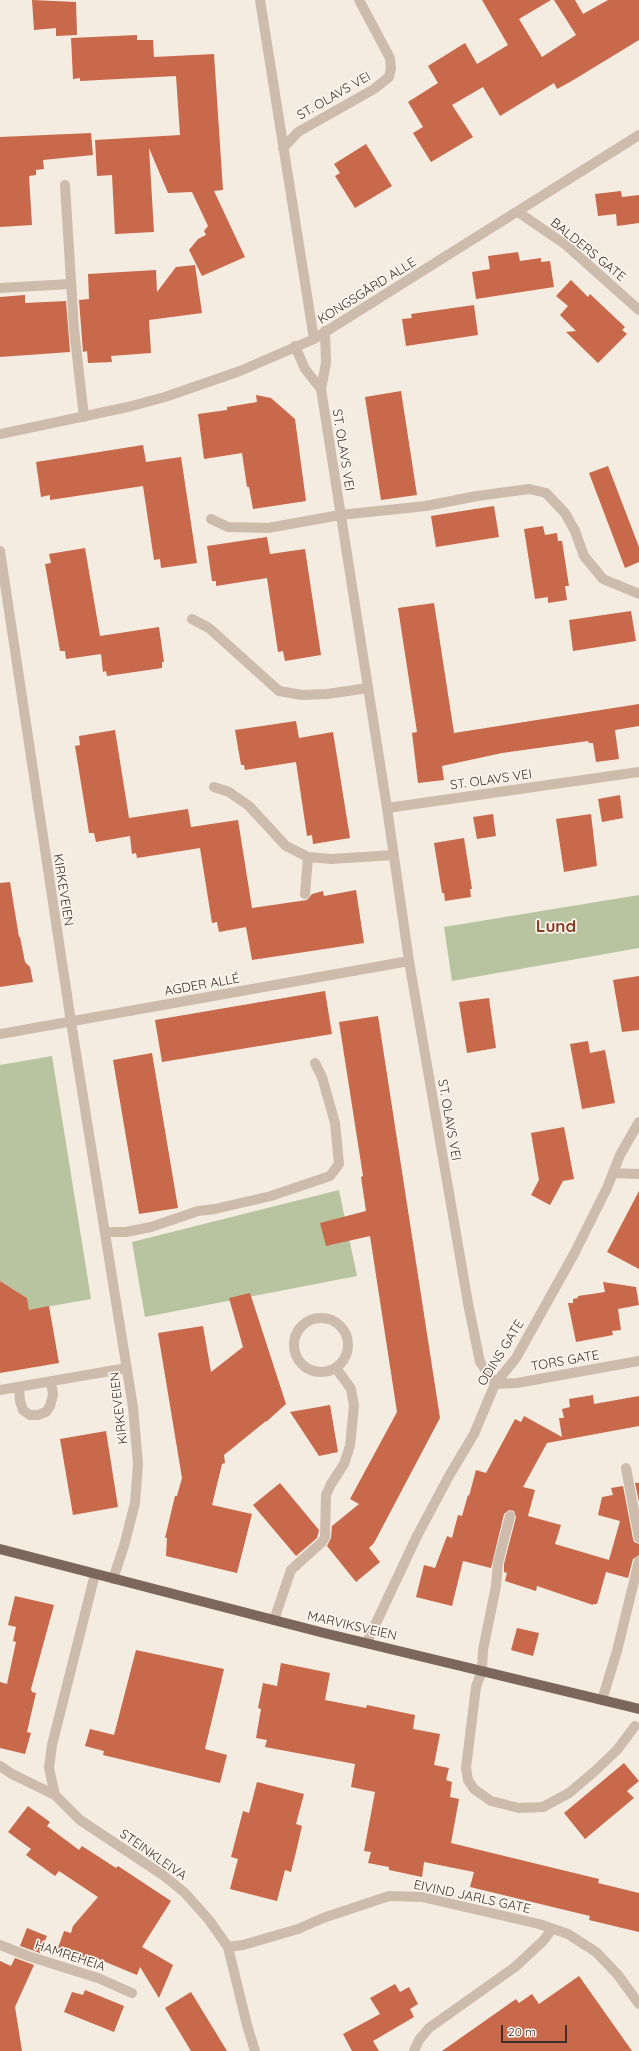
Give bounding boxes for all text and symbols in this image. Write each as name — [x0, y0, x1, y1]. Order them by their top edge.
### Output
street label: ST. OLAVS VEI — [294, 69, 374, 123]
street label: BALDERS GATE — [547, 215, 629, 285]
street label: KONGSGÅRD ALLE — [315, 254, 419, 328]
street label: ST. OLAVS VEI — [329, 408, 357, 492]
street label: ST. OLAVS VEI — [449, 767, 533, 793]
street label: KIRKEVEIEN — [50, 853, 76, 927]
district label: Lund — [536, 917, 576, 937]
street label: AGDER ALLÉ — [163, 971, 241, 999]
street label: ST. OLAVS VEI — [434, 1078, 464, 1162]
street label: ODINS GATE — [475, 1317, 527, 1389]
street label: TORS GATE — [530, 1347, 600, 1375]
street label: KIRKEVEIEN — [107, 1371, 131, 1445]
street label: MARVIKSVEIEN — [306, 1608, 398, 1644]
street label: STEINKLEIVA — [116, 1826, 190, 1884]
street label: EIVIND JARLS GATE — [412, 1877, 532, 1917]
street label: HAMREHEIA — [33, 1937, 107, 1975]
scale bar — [503, 2017, 569, 2043]
text: 20 m — [508, 2024, 536, 2039]

